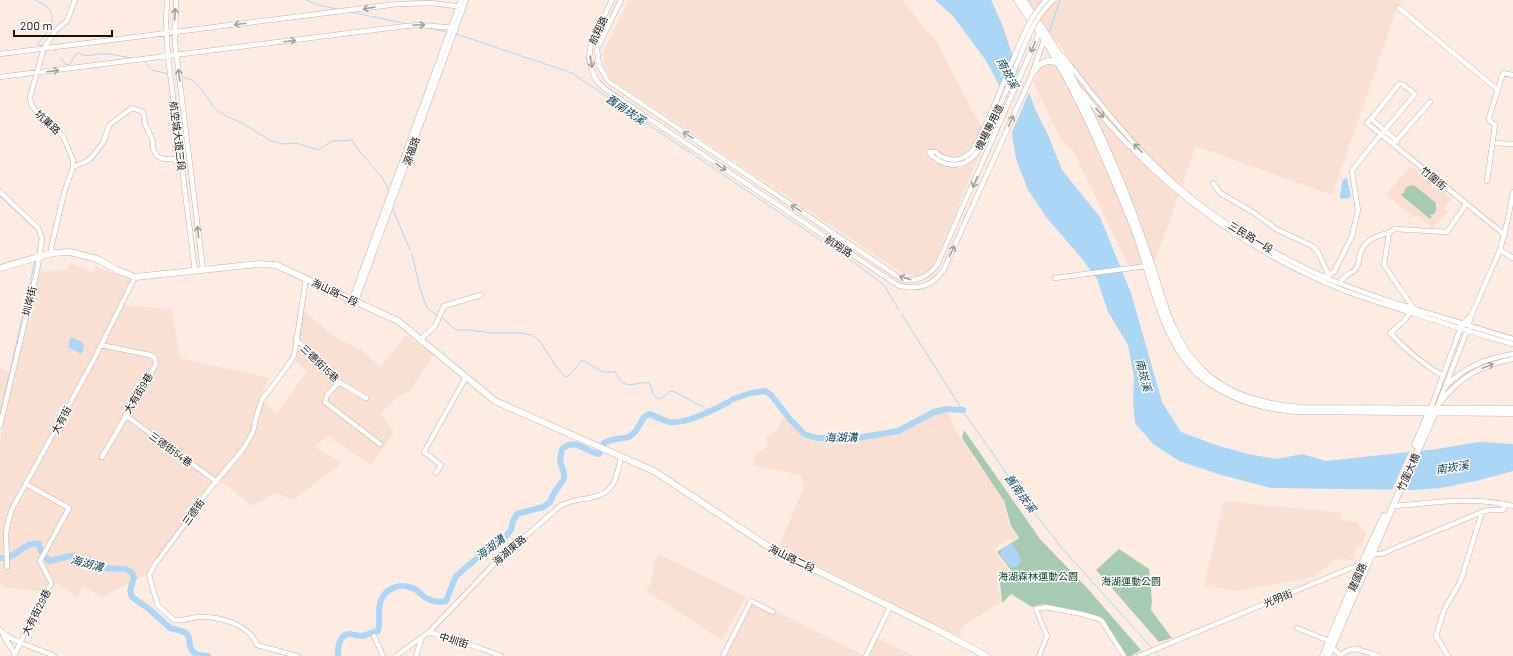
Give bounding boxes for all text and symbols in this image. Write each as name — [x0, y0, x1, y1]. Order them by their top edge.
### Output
one-way arrow — [363, 4, 376, 12]
one-way arrow — [171, 8, 178, 21]
scale bar — [14, 12, 112, 38]
street label: 航翔路 — [586, 14, 610, 46]
text: 200 m — [20, 18, 52, 32]
one-way arrow — [234, 20, 247, 28]
one-way arrow — [412, 21, 425, 29]
one-way arrow — [283, 37, 296, 45]
one-way arrow — [1029, 40, 1037, 52]
one-way arrow — [587, 55, 595, 68]
water label: 南崁溪 — [995, 55, 1022, 92]
one-way arrow — [46, 67, 59, 74]
one-way arrow — [175, 69, 182, 82]
water label: 舊南崁溪 — [604, 91, 650, 128]
street label: 航空城大道三段 — [168, 101, 188, 171]
street label: 機場專用道 — [972, 102, 1006, 152]
street label: 坑菓路 — [33, 107, 63, 137]
one-way arrow — [1095, 108, 1104, 118]
one-way arrow — [1008, 115, 1015, 127]
one-way arrow — [683, 131, 694, 139]
street label: 源福路 — [400, 135, 422, 167]
one-way arrow — [1133, 143, 1143, 153]
one-way arrow — [715, 164, 727, 172]
street label: 竹圍街 — [1419, 164, 1449, 192]
one-way arrow — [970, 176, 978, 188]
one-way arrow — [791, 204, 802, 212]
street label: 三民路一段 — [1226, 219, 1276, 255]
one-way arrow — [194, 226, 202, 239]
street label: 航翔路 — [823, 233, 855, 259]
one-way arrow — [949, 246, 956, 258]
one-way arrow — [898, 274, 911, 281]
street label: 海山路一段 — [310, 276, 360, 308]
street label: 圳岸街 — [20, 285, 38, 317]
street label: 三德街15巷 — [298, 342, 342, 384]
water label: 南崁溪 — [1133, 357, 1155, 395]
one-way arrow — [1481, 362, 1493, 370]
street label: 大有街9巷 — [121, 371, 155, 415]
street label: 大有街 — [49, 404, 73, 436]
street label: 三德街54巷 — [147, 429, 195, 469]
water label: 海湖溝 — [824, 430, 860, 444]
street label: 竹圍大橋 — [1394, 451, 1422, 493]
water label: 南崁溪 — [1435, 458, 1471, 476]
water label: 舊南崁溪 — [1003, 471, 1040, 516]
street label: 三德街 — [179, 496, 207, 528]
water label: 海湖溝 — [473, 531, 509, 562]
street label: 海湖東路 — [490, 532, 528, 568]
street label: 海山路二段 — [767, 542, 817, 574]
water label: 海湖溝 — [69, 552, 107, 574]
street label: 建國路 — [1345, 561, 1369, 593]
park label: 海湖森林運動公園 — [998, 570, 1078, 582]
park label: 海湖運動公園 — [1101, 575, 1161, 587]
street label: 大有街29巷 — [19, 587, 53, 637]
street label: 光明街 — [1262, 587, 1294, 609]
street label: 中圳街 — [438, 630, 470, 650]

